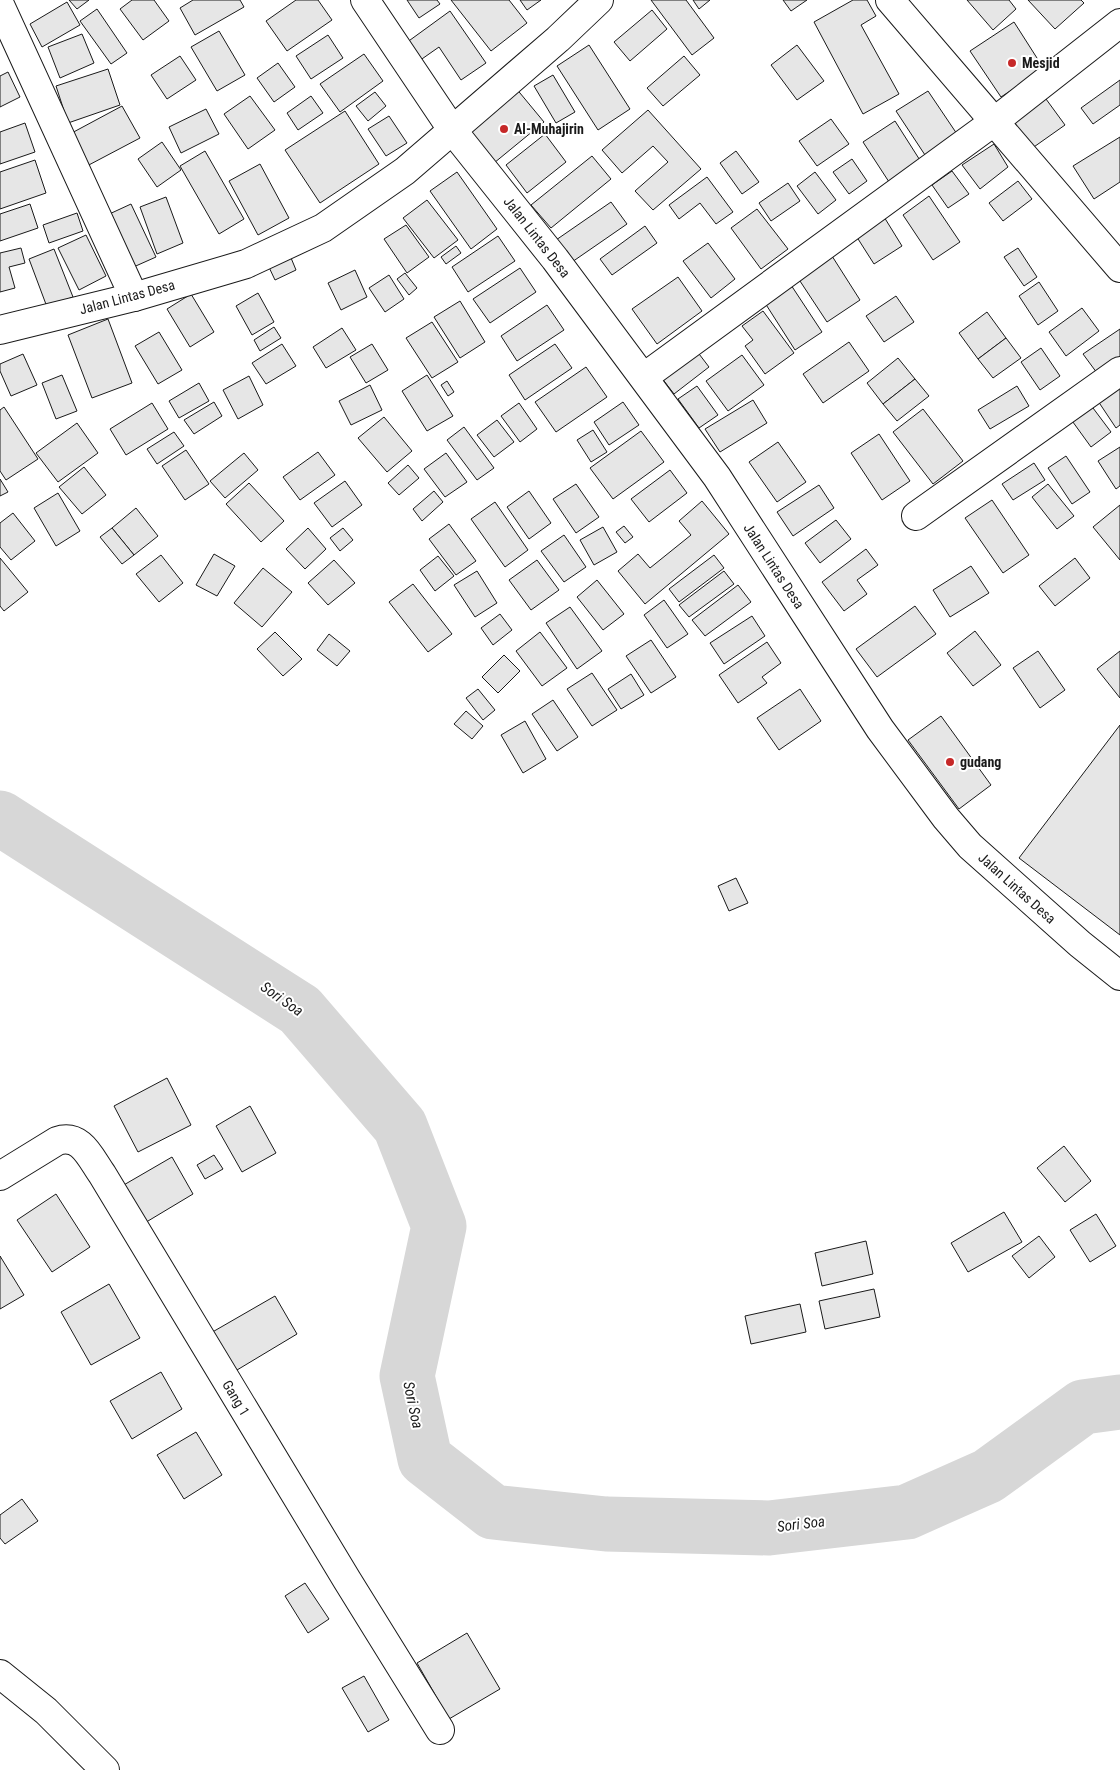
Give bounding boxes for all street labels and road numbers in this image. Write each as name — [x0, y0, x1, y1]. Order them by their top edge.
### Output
street label: Jalan Lintas Desa — [500, 193, 574, 281]
street label: Jalan Lintas Desa — [78, 277, 176, 317]
street label: Jalan Lintas Desa — [741, 520, 807, 612]
street label: Jalan Lintas Desa — [975, 849, 1059, 927]
street label: Gang 1 — [219, 1377, 253, 1419]

